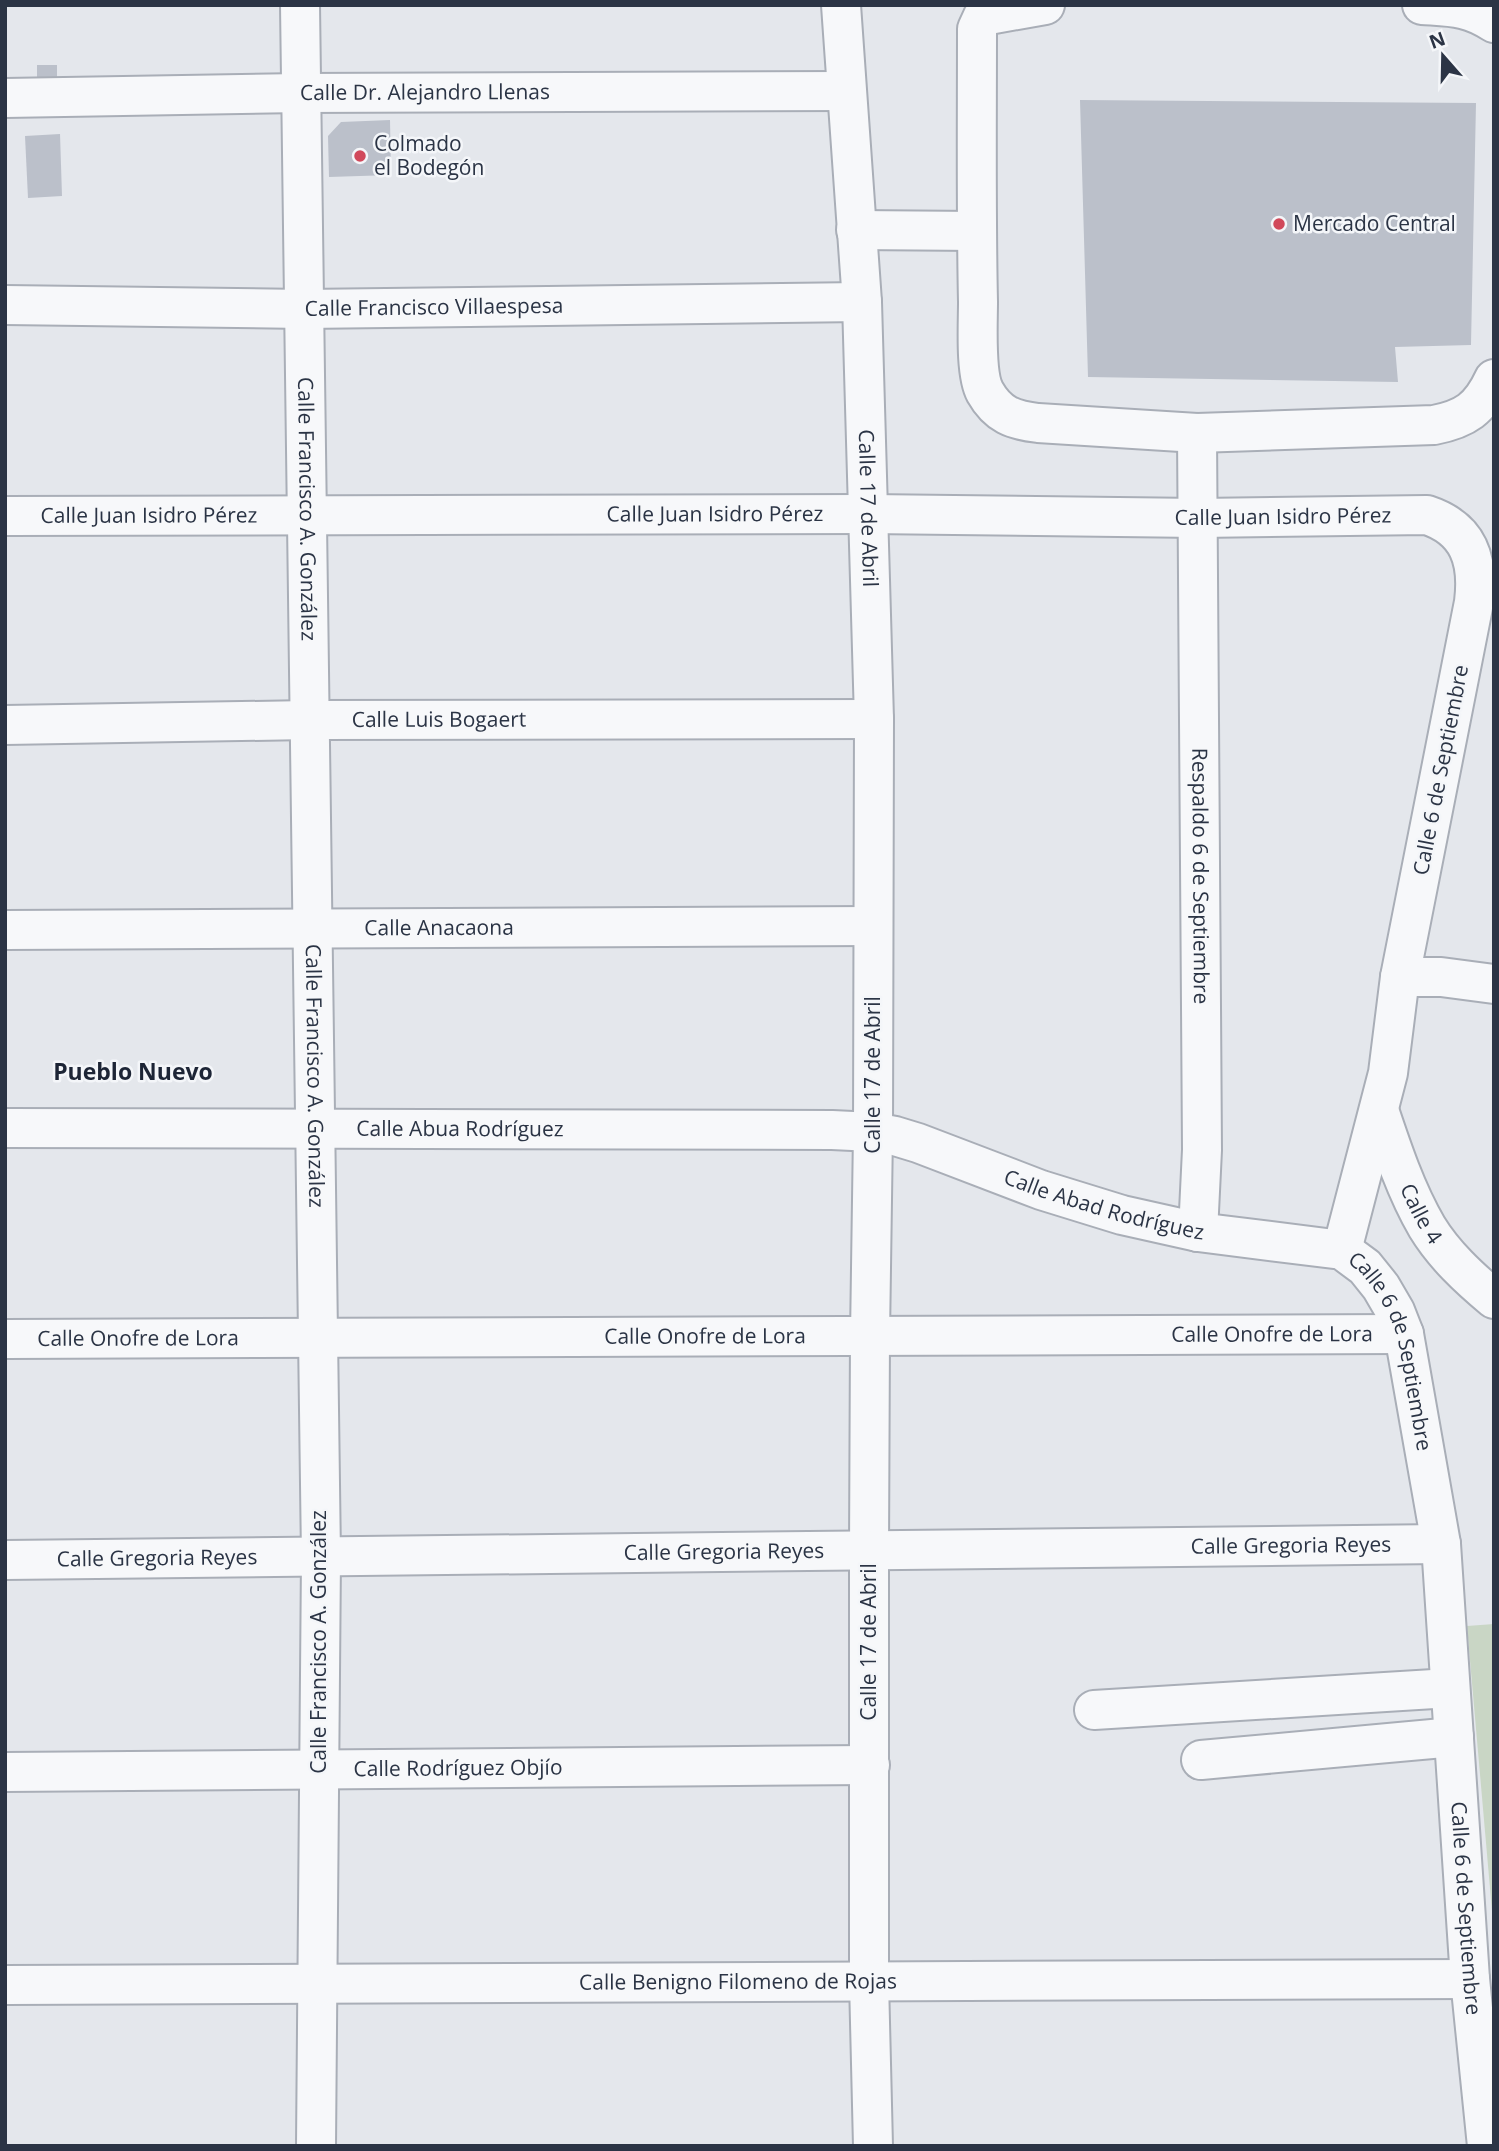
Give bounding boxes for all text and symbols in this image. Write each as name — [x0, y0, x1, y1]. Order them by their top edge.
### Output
north arrow — [1408, 21, 1478, 91]
text: N — [1425, 25, 1449, 55]
street label: Calle Dr. Alejandro Llenas — [300, 77, 550, 106]
place label: Colmado el Bodegón — [374, 129, 484, 181]
marker: Colmado el Bodegón — [352, 148, 368, 164]
place label: Mercado Central — [1293, 209, 1456, 237]
marker: Mercado Central — [1271, 216, 1287, 232]
street label: Calle Francisco Villaespesa — [304, 291, 563, 322]
street label: Calle Francisco A. González — [292, 377, 324, 641]
street label: Calle 17 de Abril — [853, 429, 885, 587]
street label: Calle Juan Isidro Pérez — [607, 499, 824, 528]
street label: Calle Juan Isidro Pérez — [41, 500, 258, 529]
street label: Calle Juan Isidro Pérez — [1174, 500, 1392, 531]
street label: Calle 6 de Septiembre — [1406, 662, 1474, 877]
street label: Calle Luis Bogaert — [352, 705, 526, 733]
street label: Respaldo 6 de Septiembre — [1186, 748, 1216, 1004]
street label: Calle Anacaona — [364, 913, 514, 941]
street label: Calle Francisco A. González — [300, 944, 331, 1208]
street label: Calle 17 de Abril — [858, 996, 886, 1154]
district label: Pueblo Nuevo — [53, 1055, 213, 1087]
street label: Calle Abua Rodríguez — [356, 1114, 564, 1142]
street label: Calle Abad Rodríguez — [1000, 1162, 1206, 1246]
street label: Calle 4 — [1394, 1179, 1449, 1249]
street label: Calle 6 de Septiembre — [1343, 1245, 1439, 1453]
street label: Calle Onofre de Lora — [1171, 1319, 1373, 1348]
street label: Calle Onofre de Lora — [604, 1321, 806, 1350]
street label: Calle Onofre de Lora — [37, 1323, 239, 1352]
street label: Calle Francisco A. González — [304, 1510, 332, 1774]
street label: Calle Gregoria Reyes — [1190, 1530, 1391, 1560]
street label: Calle Gregoria Reyes — [623, 1536, 824, 1566]
street label: Calle Gregoria Reyes — [56, 1542, 257, 1572]
street label: Calle 17 de Abril — [854, 1563, 882, 1721]
street label: Calle Rodríguez Objío — [353, 1752, 563, 1782]
street label: Calle 6 de Septiembre — [1445, 1801, 1489, 2016]
street label: Calle Benigno Filomeno de Rojas — [579, 1966, 897, 1996]

